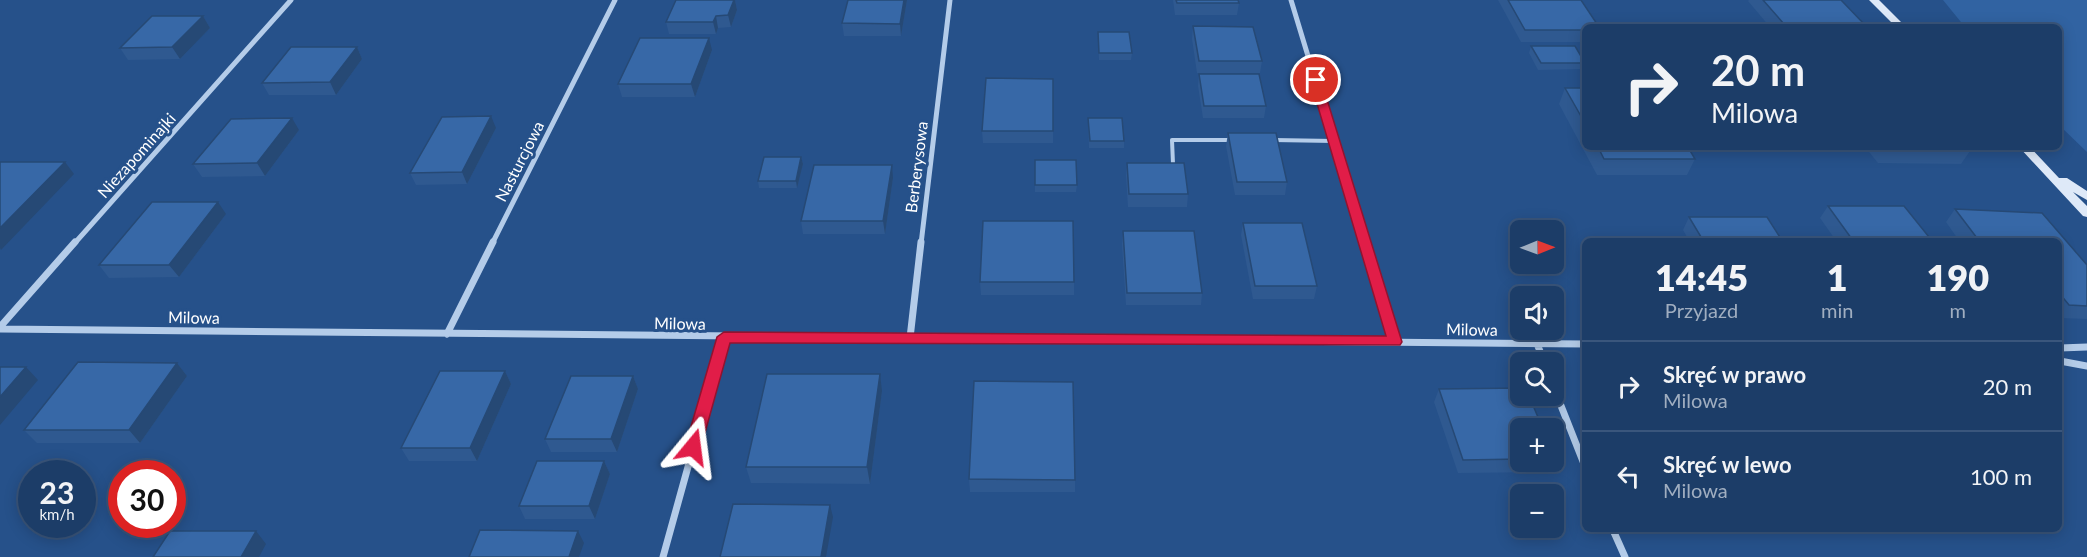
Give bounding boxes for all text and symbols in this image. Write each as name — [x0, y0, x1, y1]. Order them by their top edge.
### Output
text: 20 m — [1711, 45, 1805, 95]
icon: right — [1612, 48, 1690, 126]
pin — [1290, 54, 1341, 105]
icon: arrive — [1299, 63, 1332, 96]
text: Milowa — [1711, 96, 1798, 129]
street label: Niezapominajki — [93, 109, 179, 201]
street label: Nasturcjowa — [491, 118, 547, 204]
street label: Berberysowa — [901, 120, 931, 214]
north arrow — [1510, 220, 1564, 274]
map controls — [1510, 220, 1564, 538]
text: 14:45 — [1655, 255, 1748, 299]
text: 1 — [1827, 255, 1848, 299]
text: 190 — [1926, 255, 1989, 299]
button: sound — [1510, 286, 1564, 340]
text: Przyjazd — [1665, 298, 1738, 322]
text: min — [1821, 298, 1853, 322]
text: m — [1949, 298, 1966, 322]
street label: Milowa — [168, 307, 220, 327]
street label: Milowa — [654, 313, 706, 333]
street label: Milowa — [1446, 319, 1498, 339]
button: search — [1510, 352, 1564, 406]
text: Skręć w prawo — [1663, 361, 1806, 388]
icon: right — [1612, 370, 1645, 403]
text: 20 m — [1983, 373, 2032, 400]
text: Milowa — [1663, 388, 1728, 412]
position arrow — [661, 415, 725, 479]
button: + — [1510, 418, 1564, 472]
text: Skręć w lewo — [1663, 451, 1792, 478]
speed limit sign: 30 — [108, 460, 186, 538]
icon: left — [1612, 460, 1645, 493]
text: 100 m — [1970, 463, 2032, 490]
text: 23 — [40, 474, 74, 510]
text: Milowa — [1663, 478, 1728, 502]
button: − — [1510, 484, 1564, 538]
text: km/h — [39, 505, 75, 523]

